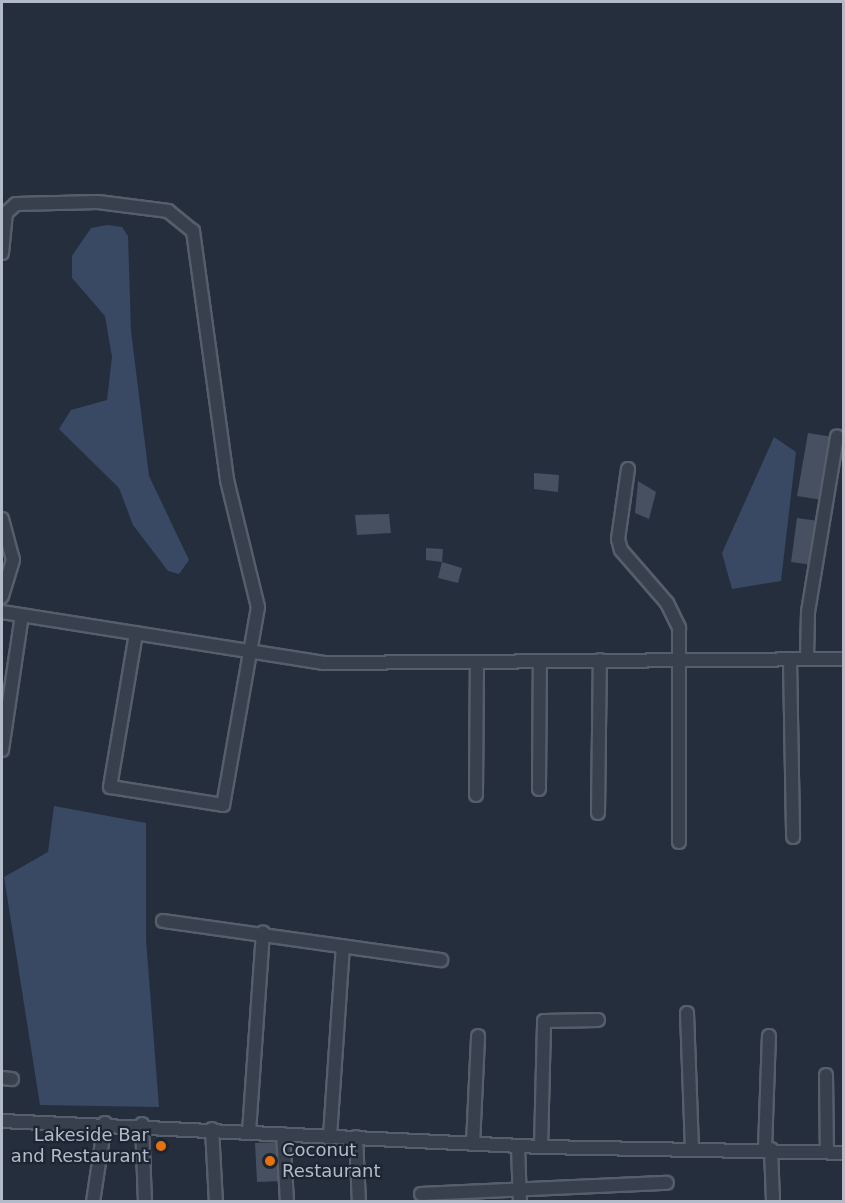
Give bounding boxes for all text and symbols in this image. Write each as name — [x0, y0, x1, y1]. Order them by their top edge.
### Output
place label: Lakeside Bar and Restaurant — [11, 1125, 149, 1168]
marker: Lakeside Bar and Restaurant — [154, 1139, 168, 1153]
place label: Coconut Restaurant — [282, 1140, 381, 1182]
marker: Coconut Restaurant — [263, 1154, 277, 1168]

